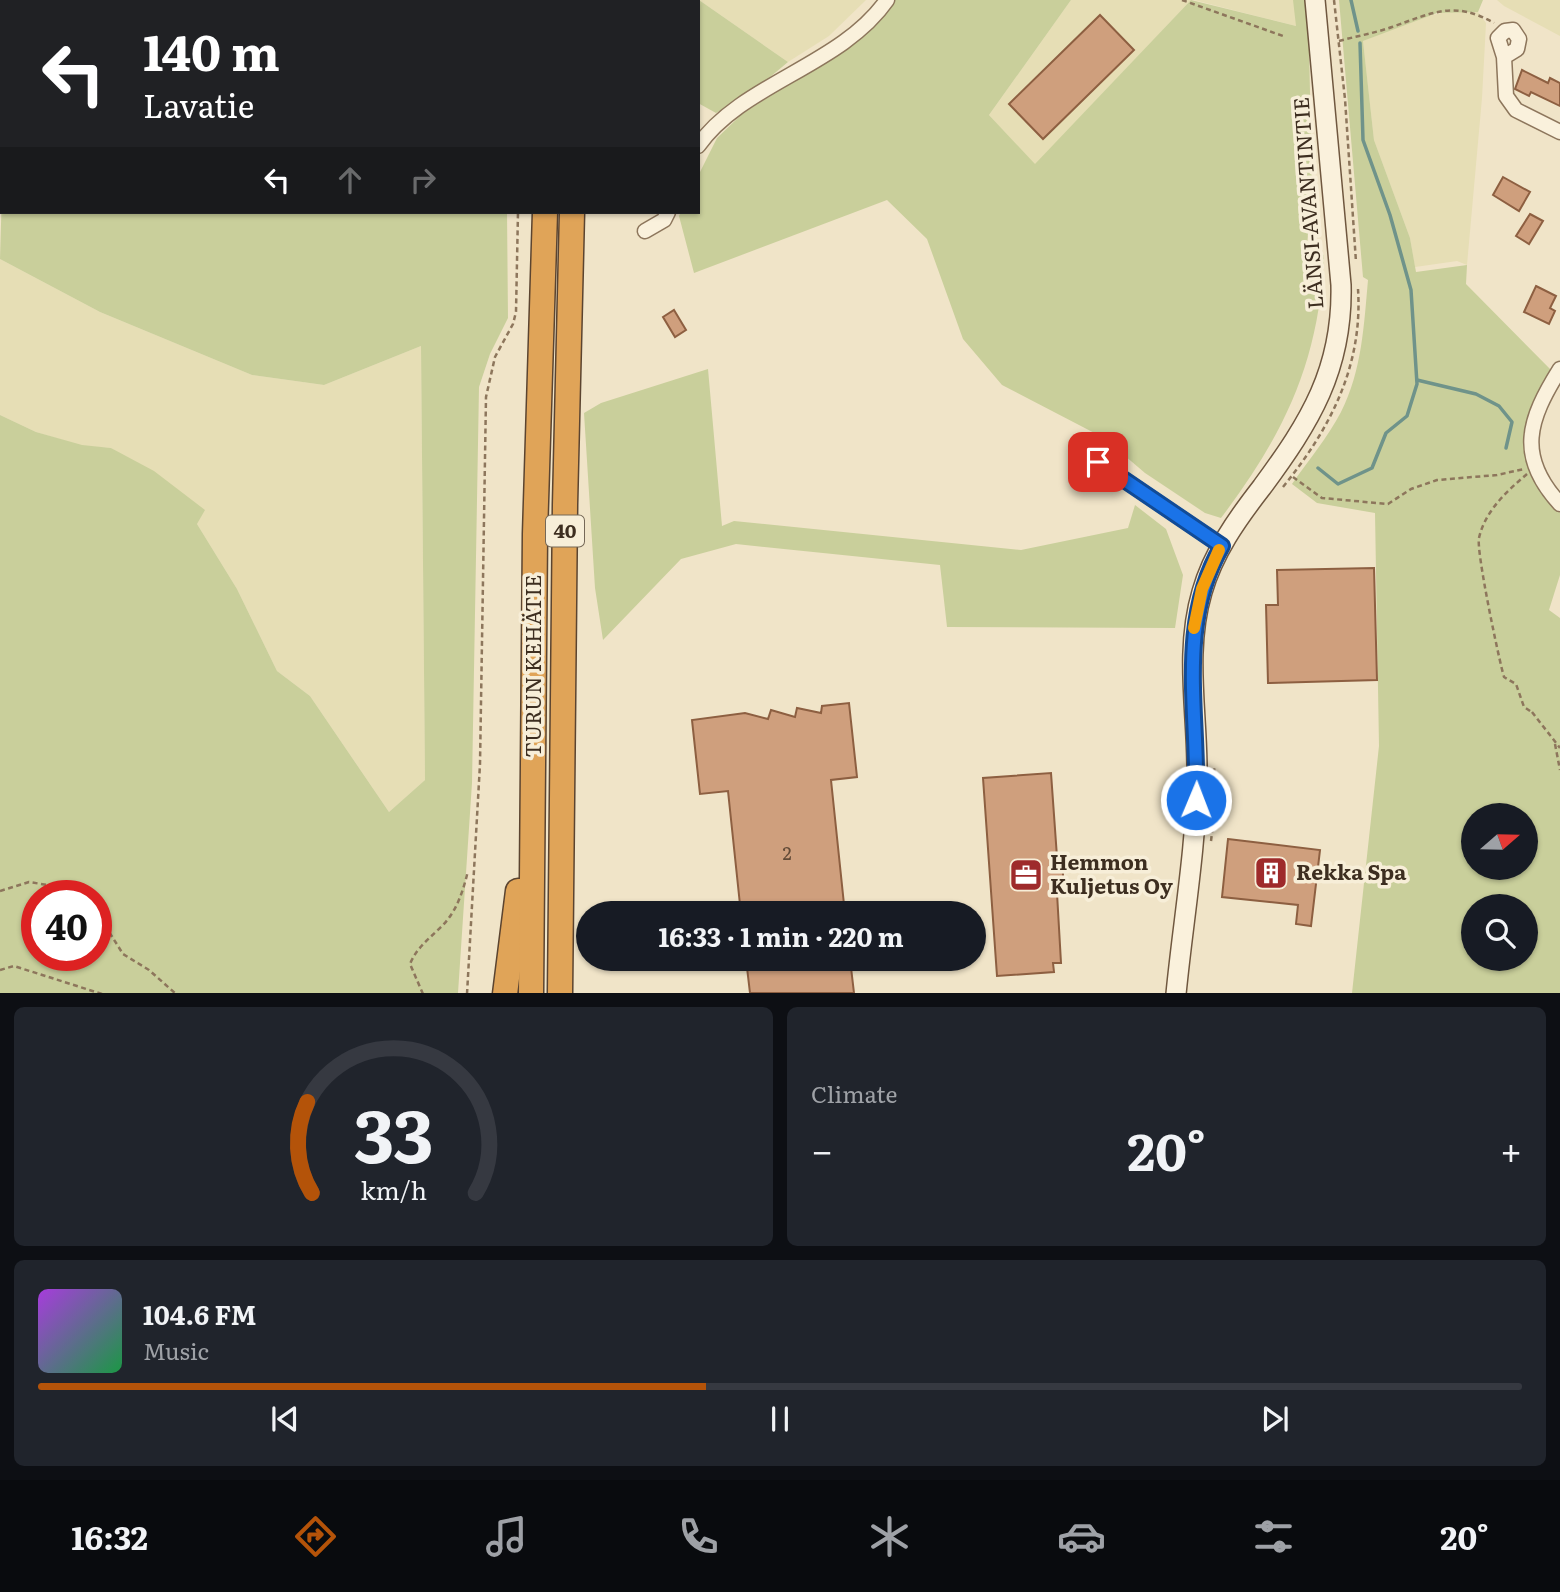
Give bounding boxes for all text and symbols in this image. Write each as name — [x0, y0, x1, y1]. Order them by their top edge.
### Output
text: 140 m — [143, 13, 280, 86]
icon: left — [28, 28, 119, 119]
text: Lavatie — [143, 80, 254, 128]
street label: LÄNSI-AVANTINTIE — [1284, 96, 1329, 310]
icon: left — [258, 161, 296, 199]
icon: ahead — [331, 161, 369, 199]
icon: right — [404, 161, 442, 199]
pin — [1068, 432, 1128, 492]
icon: arrive — [1079, 443, 1117, 481]
road number: 40 — [546, 516, 584, 546]
street label: TURUN KEHÄTIE — [516, 575, 547, 757]
position arrow — [1159, 763, 1233, 837]
north arrow — [1461, 803, 1538, 880]
map controls — [1461, 803, 1538, 971]
house number: 2 — [782, 839, 792, 866]
place label: Hemmon Kuljetus Oy — [1050, 845, 1173, 900]
building icon: Rekka Spa — [1252, 854, 1290, 892]
place label: Rekka Spa — [1296, 855, 1407, 886]
office icon: Hemmon Kuljetus Oy — [1007, 856, 1045, 894]
speed limit sign: 40 — [21, 880, 112, 971]
button: search — [1461, 894, 1538, 971]
text: 16:33 · 1 min · 220 m — [658, 916, 904, 955]
text: Climate — [811, 1076, 897, 1110]
text: 33 — [354, 1077, 433, 1185]
text: 20° — [1127, 1110, 1206, 1187]
text: − — [811, 1120, 833, 1177]
text: + — [1500, 1120, 1522, 1177]
text: km/h — [360, 1170, 427, 1207]
text: 104.6 FM — [143, 1294, 257, 1333]
text: Music — [143, 1333, 209, 1367]
icon: previous — [266, 1400, 304, 1438]
icon: pause — [761, 1400, 799, 1438]
icon: next — [1256, 1400, 1294, 1438]
text: 16:32 — [71, 1512, 148, 1560]
icon: directions — [291, 1512, 340, 1561]
icon: music — [482, 1512, 531, 1561]
icon: phone — [674, 1512, 723, 1561]
icon: climate — [865, 1512, 914, 1561]
icon: car — [1057, 1512, 1106, 1561]
icon: filters — [1249, 1512, 1298, 1561]
text: 20° — [1440, 1512, 1489, 1560]

